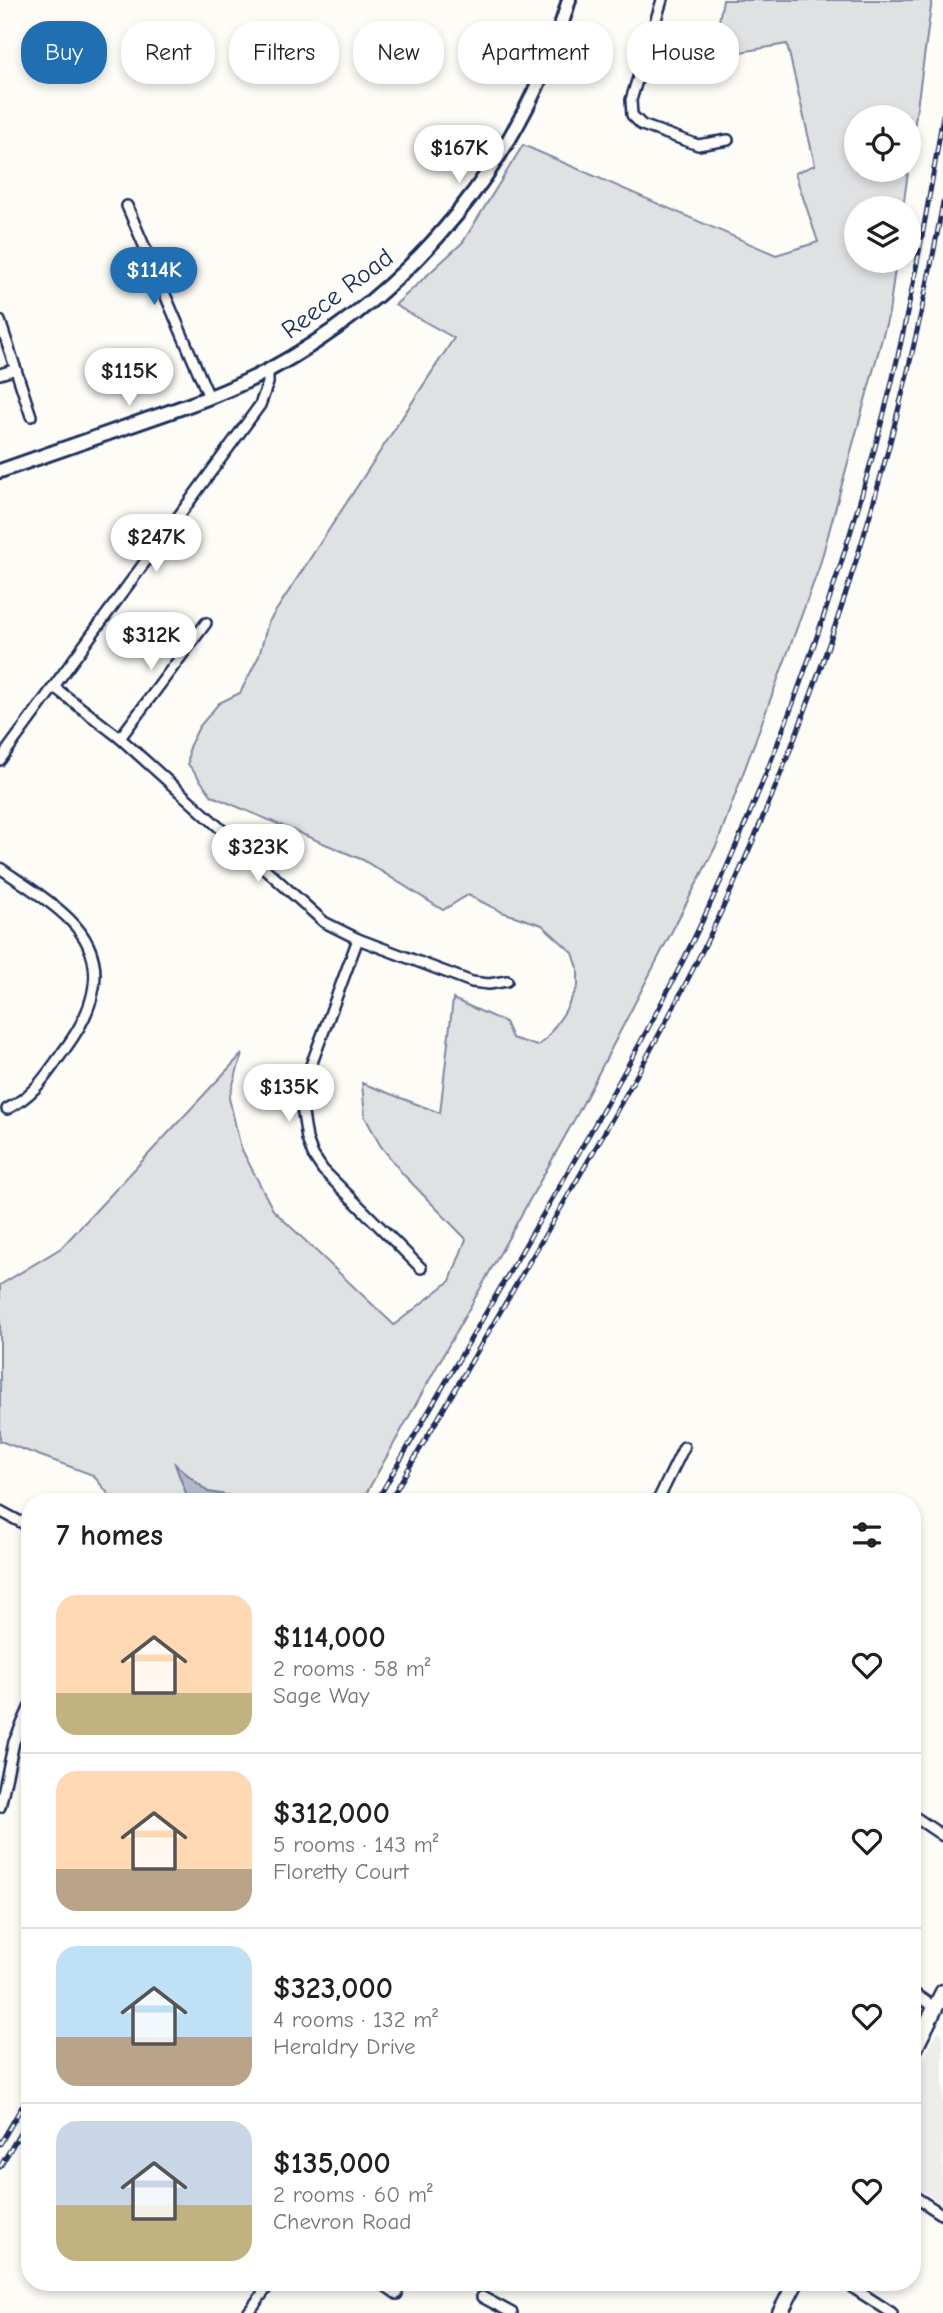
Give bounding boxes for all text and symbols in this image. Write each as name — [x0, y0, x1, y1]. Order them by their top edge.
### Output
chip: Buy — [21, 21, 107, 84]
chip: Rent — [121, 21, 215, 84]
chip: Filters — [229, 21, 339, 84]
chip: New — [353, 21, 444, 84]
chip: Apartment — [458, 21, 613, 84]
chip: House — [627, 21, 739, 84]
map controls — [844, 105, 921, 273]
button: locate — [844, 105, 921, 182]
pin: $167K — [410, 125, 508, 185]
text: $167K — [430, 134, 488, 161]
button: layers — [844, 196, 921, 273]
street label: Reece Road — [276, 242, 399, 345]
pin: $114K — [105, 247, 203, 307]
text: $114K — [126, 256, 182, 283]
pin: $115K — [80, 348, 178, 408]
text: $115K — [100, 357, 158, 384]
pin: $247K — [107, 514, 205, 574]
text: $247K — [127, 523, 185, 550]
pin: $312K — [102, 612, 200, 672]
text: $312K — [122, 621, 180, 648]
pin: $323K — [209, 824, 307, 884]
text: $323K — [228, 833, 288, 860]
pin: $135K — [240, 1064, 338, 1124]
text: $135K — [259, 1073, 319, 1100]
icon: filters — [848, 1516, 886, 1554]
text: 7 homes — [56, 1518, 163, 1553]
text: $114,000 — [273, 1620, 386, 1655]
icon: home — [112, 1623, 196, 1707]
icon: heart — [848, 1646, 886, 1684]
text: 2 rooms · 58 m² — [273, 1655, 431, 1682]
text: Sage Way — [273, 1682, 370, 1709]
text: $312,000 — [273, 1796, 390, 1831]
icon: home — [112, 1799, 196, 1883]
icon: heart — [848, 1822, 886, 1860]
text: 5 rooms · 143 m² — [273, 1831, 439, 1858]
text: Floretty Court — [273, 1858, 409, 1885]
text: $323,000 — [273, 1971, 393, 2006]
icon: home — [112, 1974, 196, 2058]
icon: heart — [848, 1997, 886, 2035]
text: 4 rooms · 132 m² — [273, 2006, 438, 2033]
text: Heraldry Drive — [273, 2033, 416, 2060]
text: $135,000 — [273, 2146, 391, 2181]
icon: home — [112, 2149, 196, 2233]
icon: heart — [848, 2172, 886, 2210]
text: 2 rooms · 60 m² — [273, 2181, 433, 2208]
text: Chevron Road — [273, 2208, 412, 2235]

